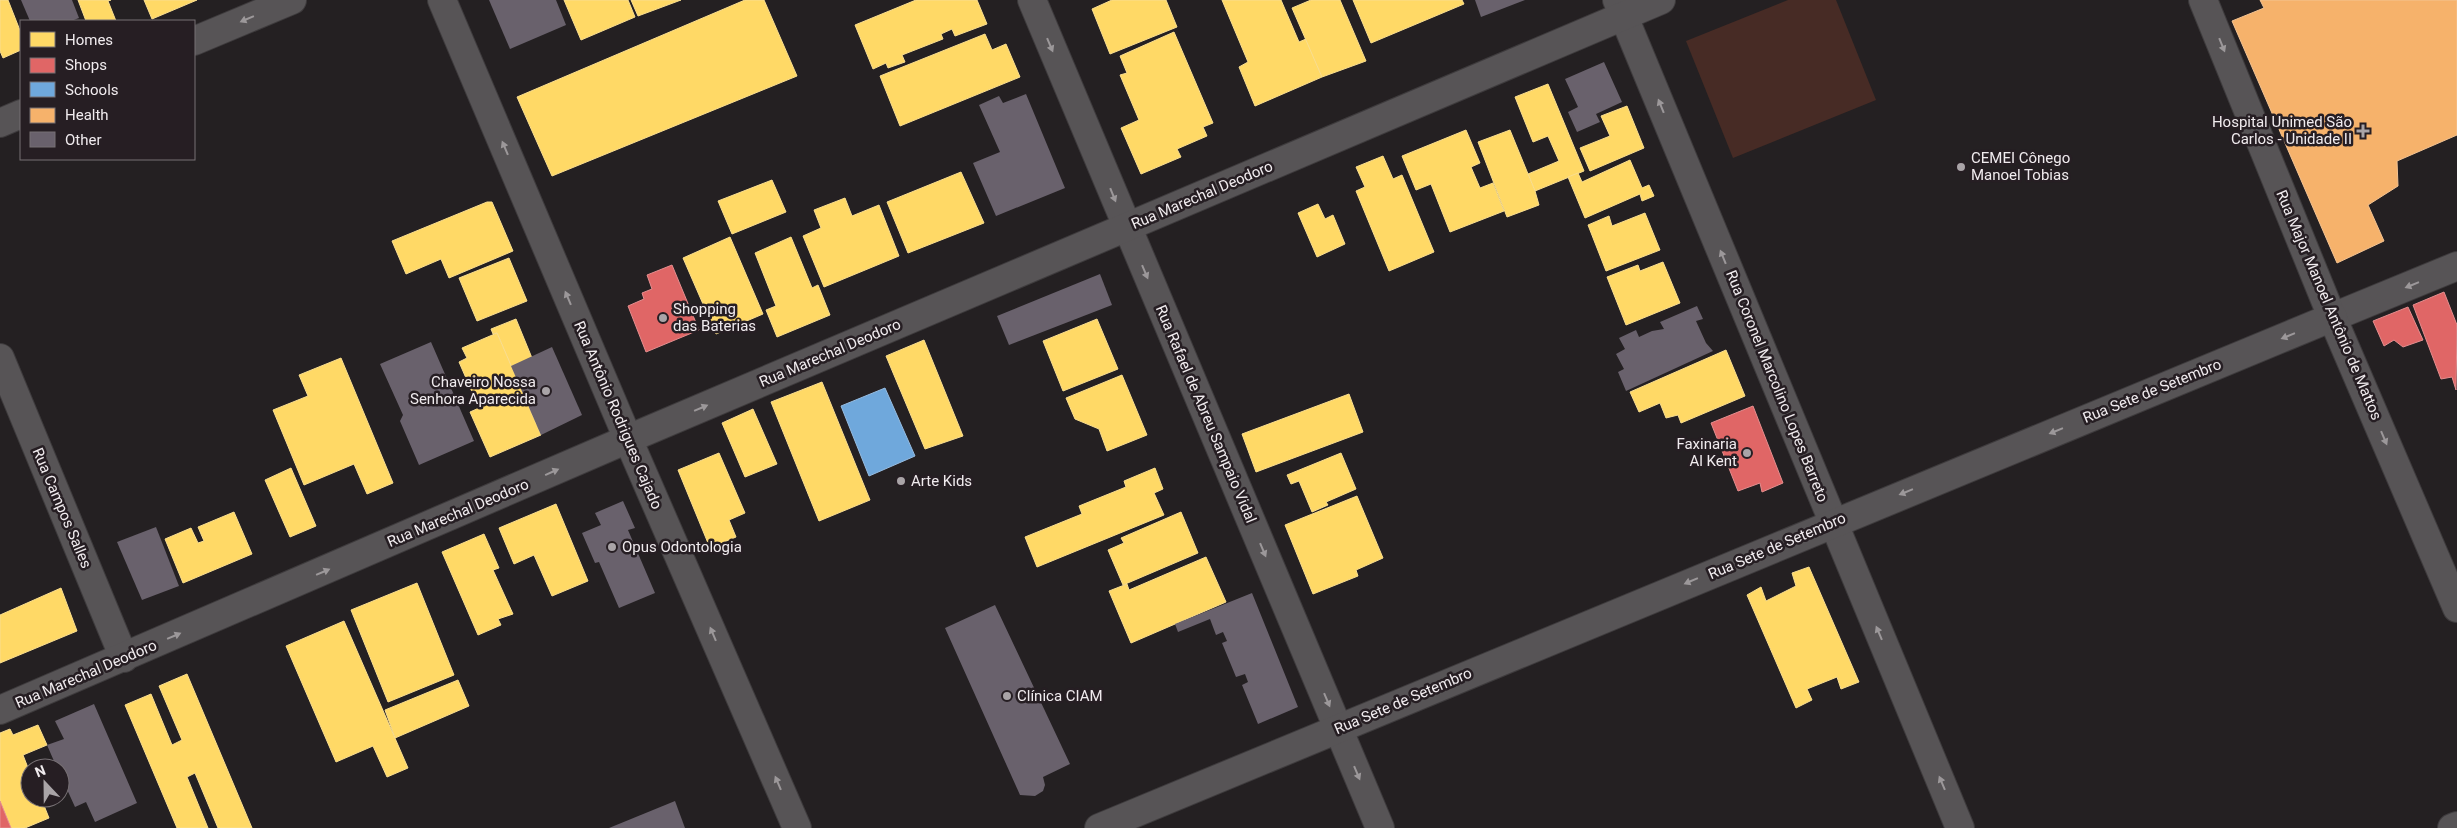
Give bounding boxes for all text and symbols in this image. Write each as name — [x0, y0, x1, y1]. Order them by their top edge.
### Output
one-way arrow — [240, 15, 254, 23]
legend — [20, 20, 195, 160]
text: Homes — [65, 31, 113, 49]
one-way arrow — [1047, 38, 1055, 52]
one-way arrow — [2218, 38, 2226, 52]
text: Shops — [65, 56, 107, 74]
text: Schools — [65, 81, 119, 99]
one-way arrow — [1657, 99, 1665, 113]
text: Health — [65, 106, 109, 124]
place label: Hospital Unimed São Carlos - Unidade II — [2212, 113, 2352, 148]
marker: Hospital Unimed São Carlos - Unidade II — [2356, 124, 2370, 138]
text: Other — [65, 131, 102, 149]
one-way arrow — [500, 141, 508, 155]
place label: CEMEI Cônego Manoel Tobias — [1971, 149, 2070, 184]
street label: Rua Marechal Deodoro — [1129, 157, 1275, 233]
marker: CEMEI Cônego Manoel Tobias — [1955, 161, 1967, 173]
street label: Rua Major Manoel Antônio de Mattos — [2272, 187, 2386, 423]
one-way arrow — [1109, 188, 1117, 203]
one-way arrow — [1719, 249, 1727, 264]
one-way arrow — [1142, 265, 1150, 279]
street label: Rua Coronel Marcolino Lopes Barreto — [1722, 267, 1832, 505]
one-way arrow — [2405, 281, 2419, 289]
one-way arrow — [564, 291, 572, 305]
place label: Shopping das Baterias — [673, 300, 756, 335]
street label: Rua Rafael de Abreu Sampaio Vidal — [1152, 302, 1260, 526]
marker: Shopping das Baterias — [657, 312, 669, 324]
street label: Rua Marechal Deodoro — [757, 315, 903, 391]
street label: Rua Antônio Rodrigues Cajado — [570, 318, 666, 512]
one-way arrow — [2281, 332, 2295, 340]
street label: Rua Sete de Setembro — [2080, 355, 2224, 427]
place label: Chaveiro Nossa Senhora Aparecida — [410, 373, 536, 408]
marker: Chaveiro Nossa Senhora Aparecida — [540, 385, 552, 397]
one-way arrow — [694, 404, 709, 412]
one-way arrow — [2049, 427, 2063, 435]
one-way arrow — [2381, 431, 2389, 445]
place label: Faxinaria Al Kent — [1676, 435, 1737, 470]
street label: Rua Campos Salles — [29, 445, 95, 571]
marker: Faxinaria Al Kent — [1741, 447, 1753, 459]
one-way arrow — [545, 468, 559, 476]
place label: Arte Kids — [911, 472, 972, 490]
street label: Rua Marechal Deodoro — [385, 475, 531, 551]
marker: Arte Kids — [895, 475, 907, 487]
one-way arrow — [1899, 489, 1913, 497]
street label: Rua Sete de Setembro — [1705, 509, 1849, 583]
place label: Opus Odontologia — [622, 538, 742, 556]
marker: Opus Odontologia — [606, 541, 618, 553]
one-way arrow — [1260, 543, 1268, 558]
one-way arrow — [316, 567, 330, 575]
one-way arrow — [1684, 578, 1698, 586]
one-way arrow — [1875, 625, 1883, 640]
one-way arrow — [708, 627, 716, 641]
one-way arrow — [167, 632, 181, 640]
street label: Rua Marechal Deodoro — [13, 636, 159, 712]
street label: Rua Sete de Setembro — [1331, 664, 1475, 738]
place label: Clínica CIAM — [1017, 687, 1103, 705]
marker: Clínica CIAM — [1001, 690, 1013, 702]
one-way arrow — [1323, 693, 1331, 707]
north arrow — [20, 758, 70, 808]
text: N — [33, 762, 48, 780]
one-way arrow — [1354, 766, 1362, 780]
one-way arrow — [773, 776, 781, 790]
one-way arrow — [1937, 776, 1945, 790]

